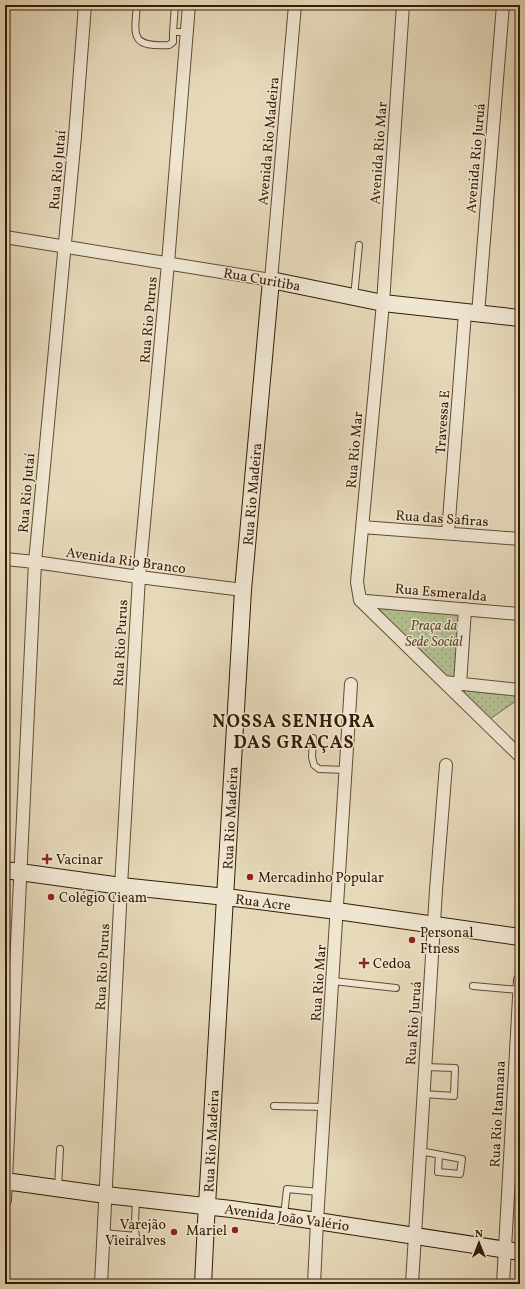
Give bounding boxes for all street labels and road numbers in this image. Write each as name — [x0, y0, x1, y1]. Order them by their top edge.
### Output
street label: Avenida Rio Madeira — [254, 76, 285, 206]
street label: Avenida Rio Mar — [366, 101, 393, 205]
street label: Avenida Rio Juruá — [462, 102, 491, 214]
street label: Rua Rio Jutaí — [46, 129, 72, 211]
street label: Rua Curitiba — [222, 264, 302, 297]
street label: Rua Rio Purus — [136, 276, 163, 364]
street label: Travessa E — [432, 389, 455, 455]
street label: Rua Rio Mar — [343, 411, 368, 489]
street label: Rua Rio Madeira — [240, 442, 267, 546]
street label: Rua Rio Jutaí — [15, 452, 41, 534]
street label: Rua das Safiras — [395, 507, 489, 532]
street label: Avenida Rio Branco — [65, 544, 187, 579]
street label: Rua Esmeralda — [394, 580, 488, 607]
street label: Rua Rio Purus — [110, 599, 133, 687]
street label: Rua Rio Madeira — [219, 766, 244, 870]
street label: Rua Acre — [234, 891, 292, 916]
street label: Rua Rio Purus — [92, 923, 115, 1011]
street label: Rua Rio Mar — [307, 944, 332, 1022]
street label: Rua Rio Juruá — [402, 980, 427, 1066]
street label: Rua Rio Itannana — [486, 1060, 511, 1168]
street label: Rua Rio Madeira — [200, 1089, 225, 1193]
street label: Avenida João Valério — [223, 1200, 350, 1237]

